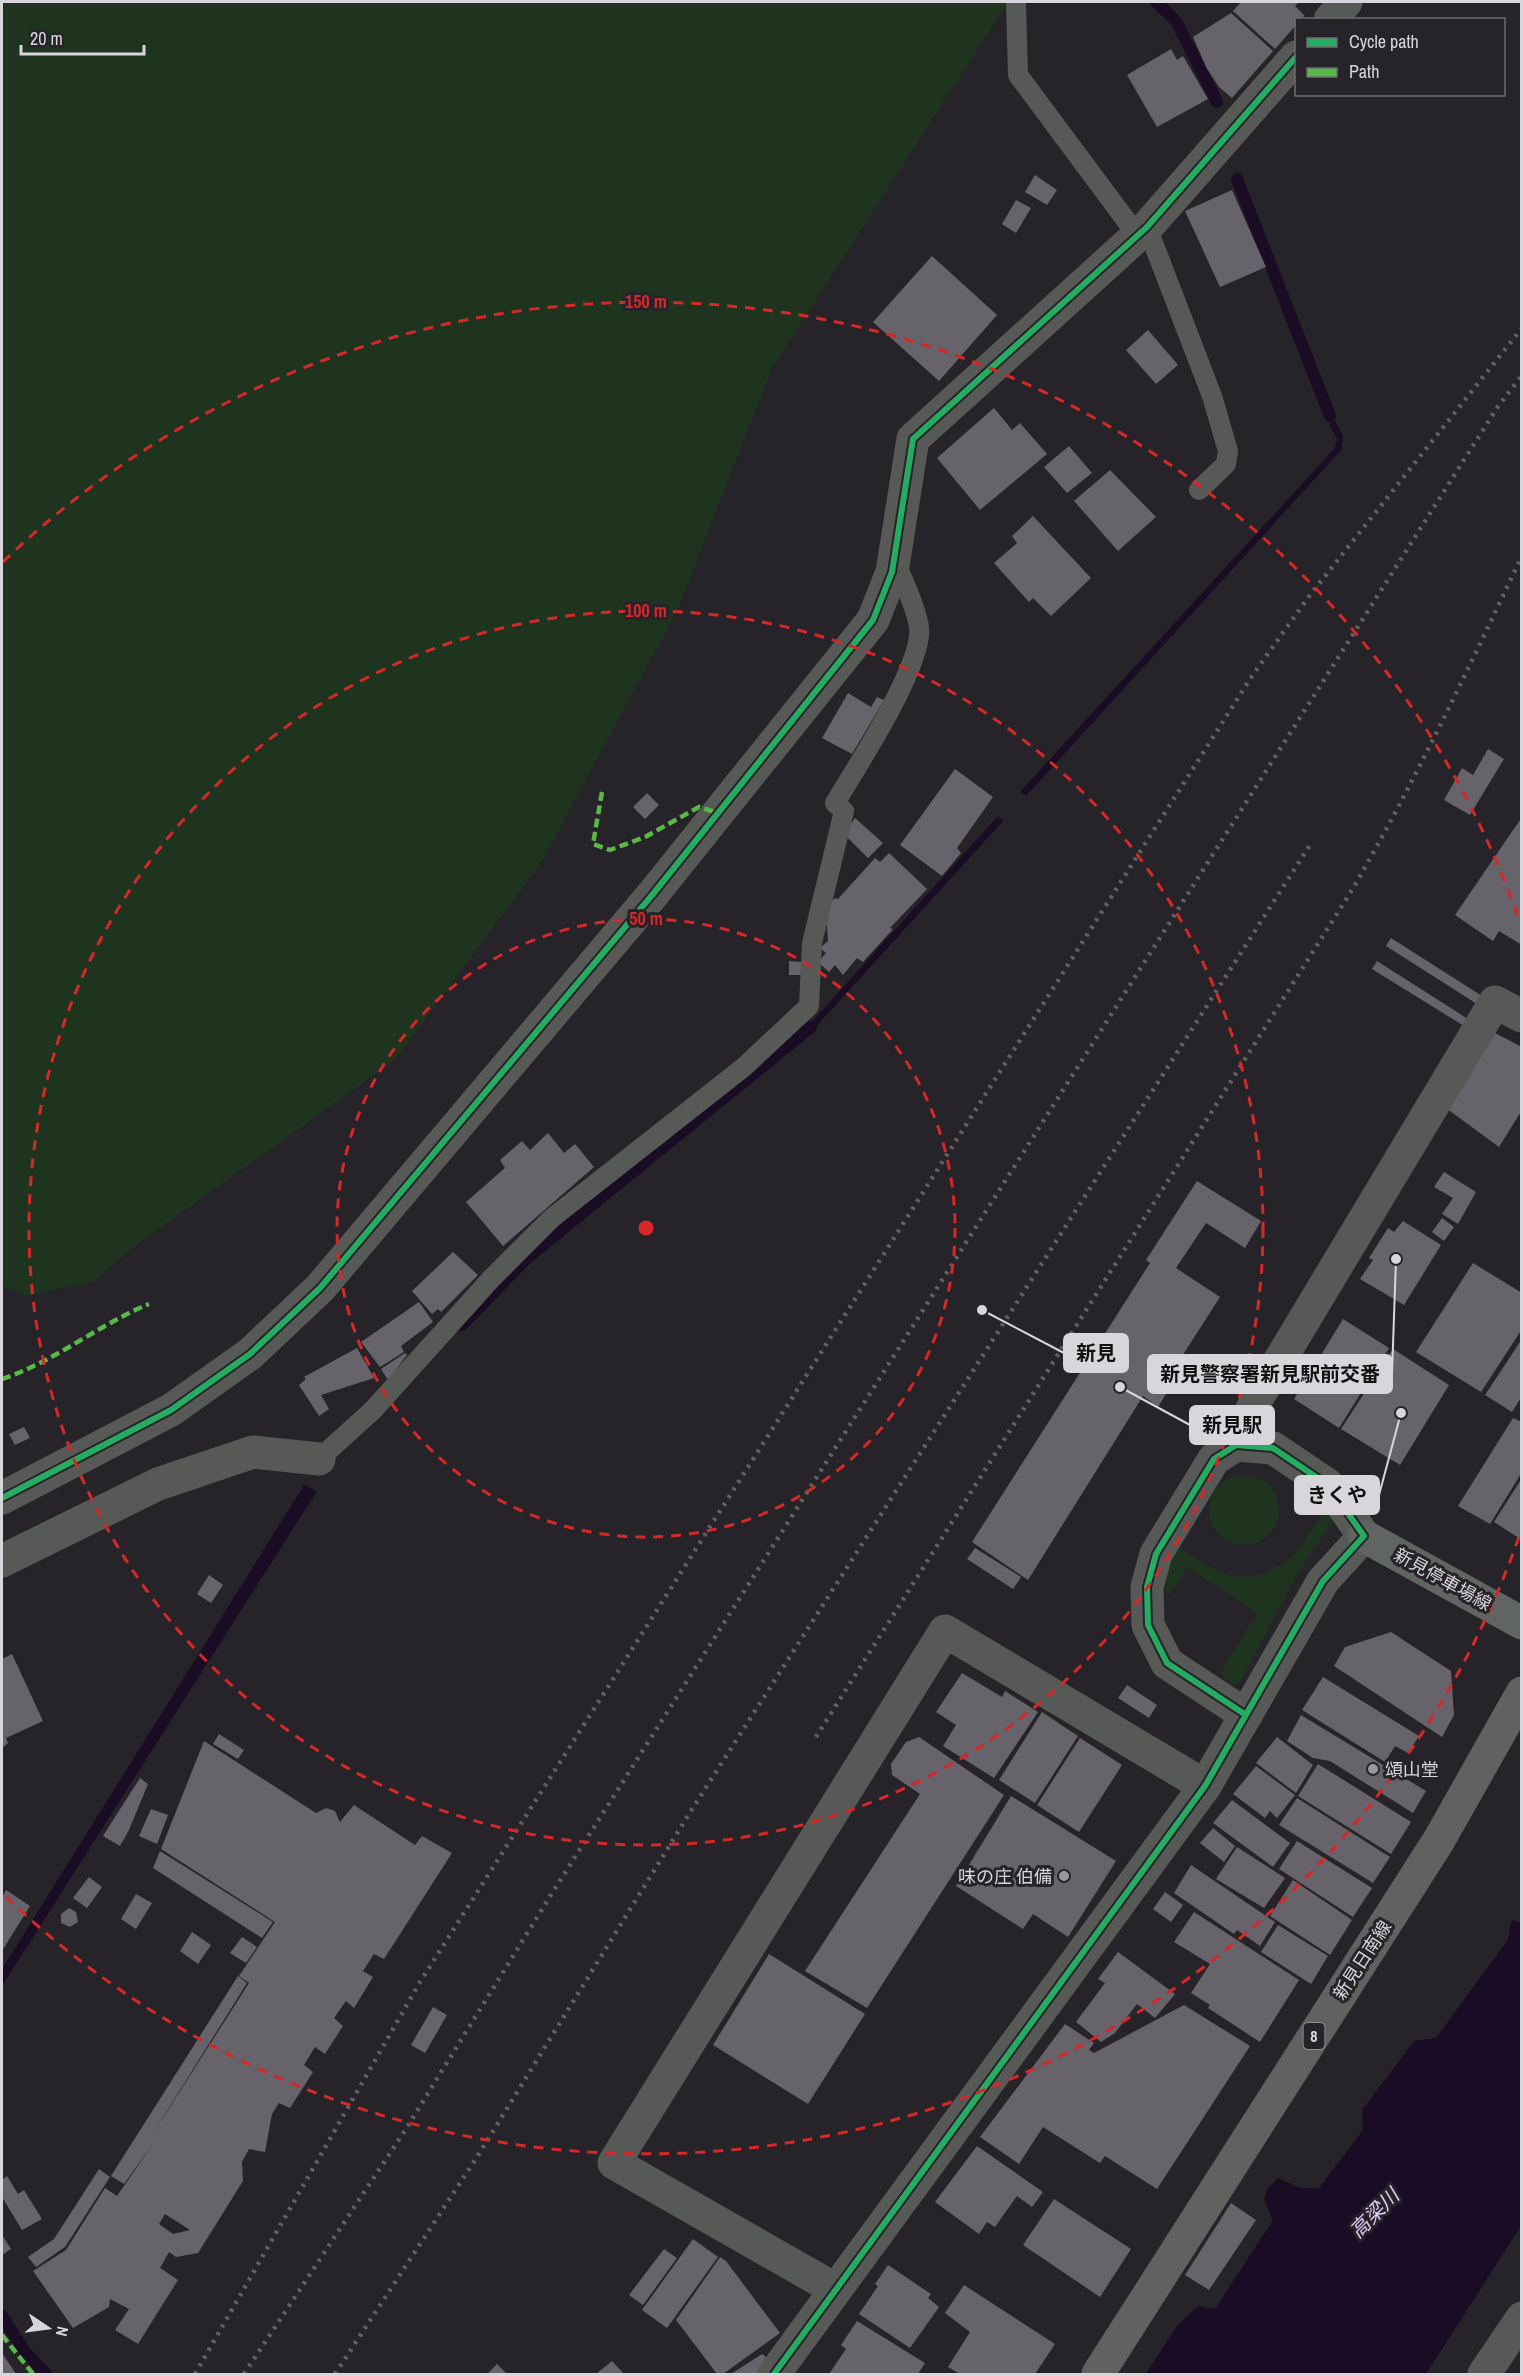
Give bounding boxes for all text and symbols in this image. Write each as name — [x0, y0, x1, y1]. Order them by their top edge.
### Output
scale bar — [21, 18, 144, 56]
legend — [1295, 18, 1505, 96]
text: 20 m — [30, 26, 63, 51]
text: Cycle path — [1349, 29, 1419, 54]
text: Path — [1349, 59, 1379, 84]
text: 150 m — [625, 289, 667, 314]
text: 100 m — [625, 598, 667, 623]
text: 50 m — [629, 906, 663, 931]
centre of rings — [636, 1218, 656, 1238]
callout: 新見 — [1064, 1334, 1128, 1372]
text: 新見 — [1076, 1339, 1116, 1366]
callout: 新見警察署新見駅前交番 — [1148, 1355, 1392, 1393]
text: 新見警察署新見駅前交番 — [1160, 1360, 1380, 1387]
callout: 新見駅 — [1190, 1406, 1274, 1444]
text: 新見駅 — [1202, 1411, 1262, 1438]
callout: きくや — [1295, 1476, 1379, 1514]
text: きくや — [1307, 1481, 1367, 1508]
street label: 新見停車場線 — [1390, 1542, 1496, 1616]
place label: 頌山堂 — [1385, 1757, 1439, 1782]
marker: 頌山堂 — [1366, 1762, 1380, 1776]
place label: 味の庄 伯備 — [958, 1864, 1052, 1889]
marker: 味の庄 伯備 — [1057, 1869, 1071, 1883]
street label: 新見日南線 — [1327, 1915, 1397, 2005]
road number: 8 — [1304, 2023, 1324, 2049]
water label: 高梁川 — [1343, 2181, 1406, 2244]
north arrow — [18, 2298, 78, 2358]
text: N — [51, 2324, 74, 2338]

